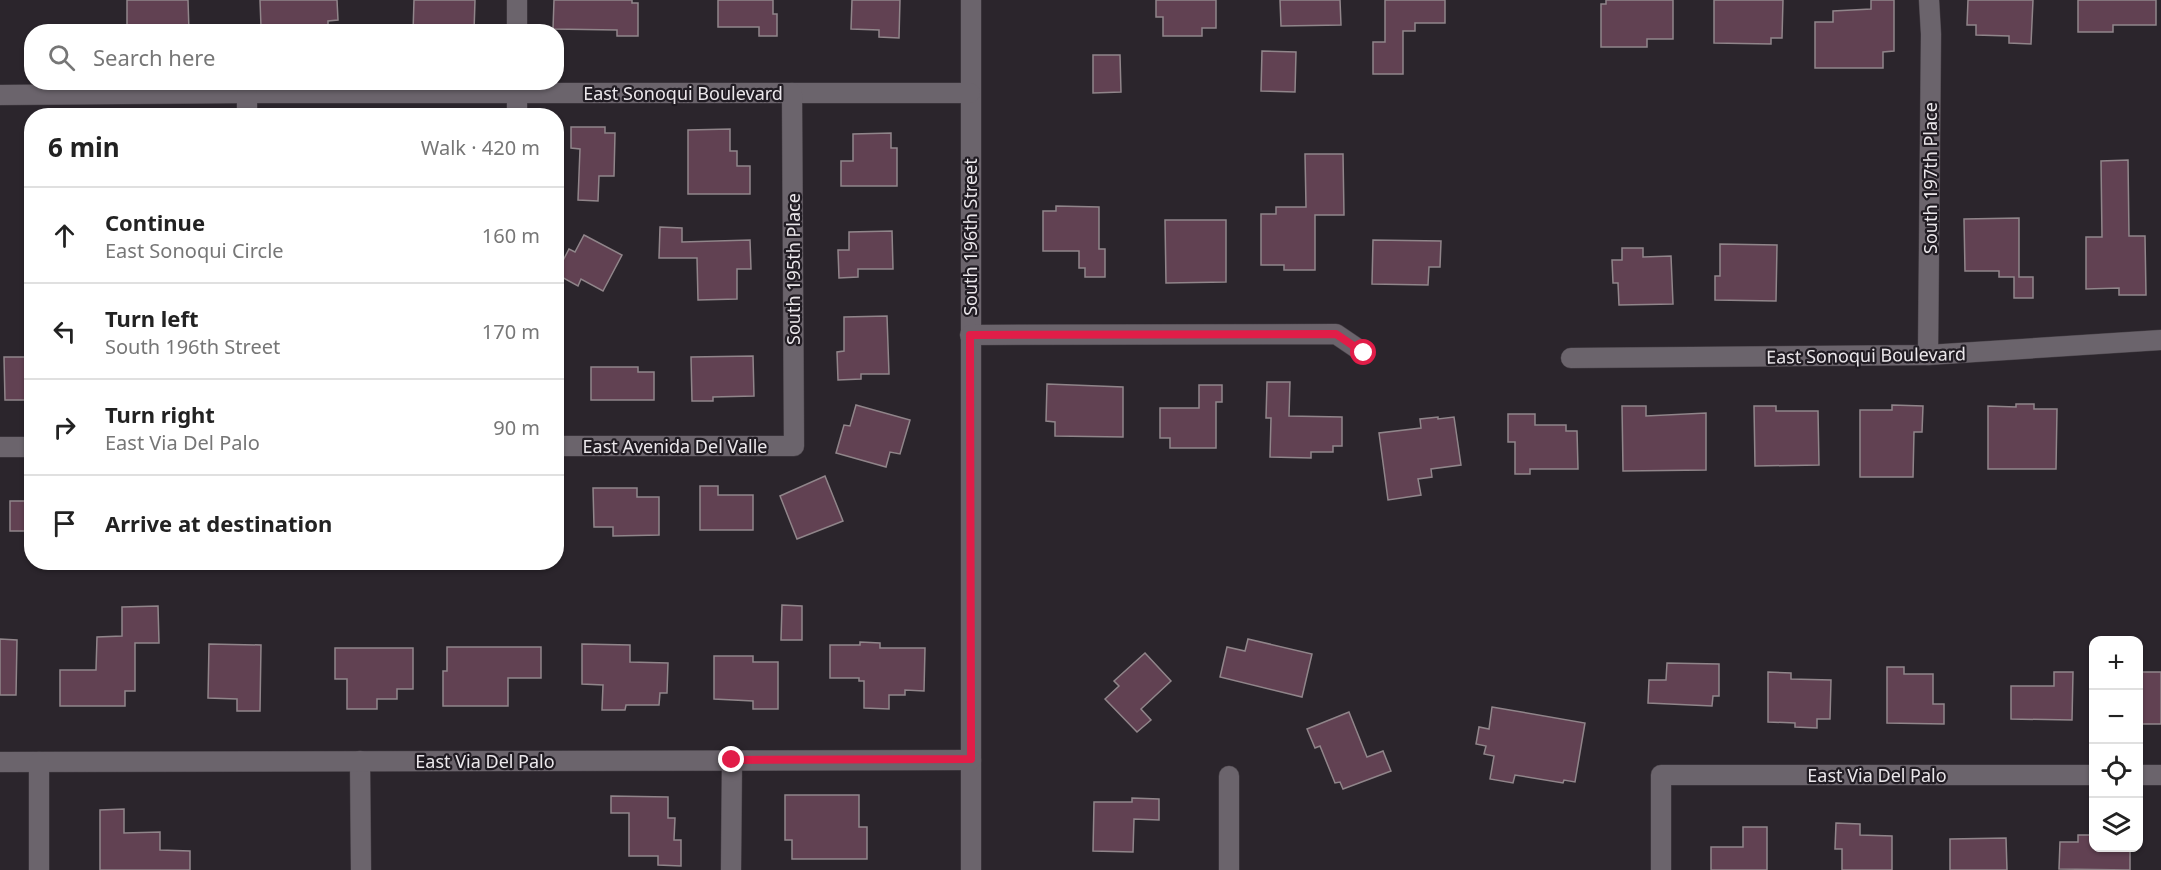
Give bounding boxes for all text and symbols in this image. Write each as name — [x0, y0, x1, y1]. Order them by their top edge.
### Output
search box — [24, 24, 564, 90]
icon: search — [45, 41, 78, 74]
text: Search here — [93, 42, 215, 72]
street label: East Sonoqui Boulevard — [583, 81, 783, 105]
street label: South 197th Place — [1918, 102, 1942, 254]
text: 6 min — [48, 129, 120, 165]
text: Walk · 420 m — [421, 134, 540, 161]
street label: South 196th Street — [958, 158, 982, 316]
street label: South 195th Place — [781, 193, 805, 345]
text: Continue — [105, 207, 205, 237]
icon: ahead — [48, 219, 81, 252]
text: 160 m — [482, 222, 540, 249]
text: East Sonoqui Circle — [105, 237, 284, 264]
text: Turn left — [105, 303, 199, 333]
icon: left — [48, 315, 81, 348]
text: 170 m — [482, 318, 540, 345]
text: South 196th Street — [105, 333, 280, 360]
route start — [1350, 339, 1376, 365]
street label: East Sonoqui Boulevard — [1766, 341, 1966, 369]
text: Turn right — [105, 399, 215, 429]
icon: right — [48, 411, 81, 444]
text: 90 m — [493, 414, 540, 441]
text: East Via Del Palo — [105, 429, 260, 456]
street label: East Avenida Del Valle — [583, 434, 767, 458]
icon: arrive — [48, 507, 81, 540]
text: Arrive at destination — [105, 508, 332, 538]
map controls — [2089, 636, 2143, 852]
button: + — [2089, 636, 2143, 690]
button: − — [2089, 690, 2143, 744]
button: locate — [2089, 744, 2143, 798]
route end — [718, 746, 744, 772]
street label: East Via Del Palo — [415, 749, 555, 773]
street label: East Via Del Palo — [1807, 763, 1947, 787]
button: layers — [2089, 798, 2143, 852]

